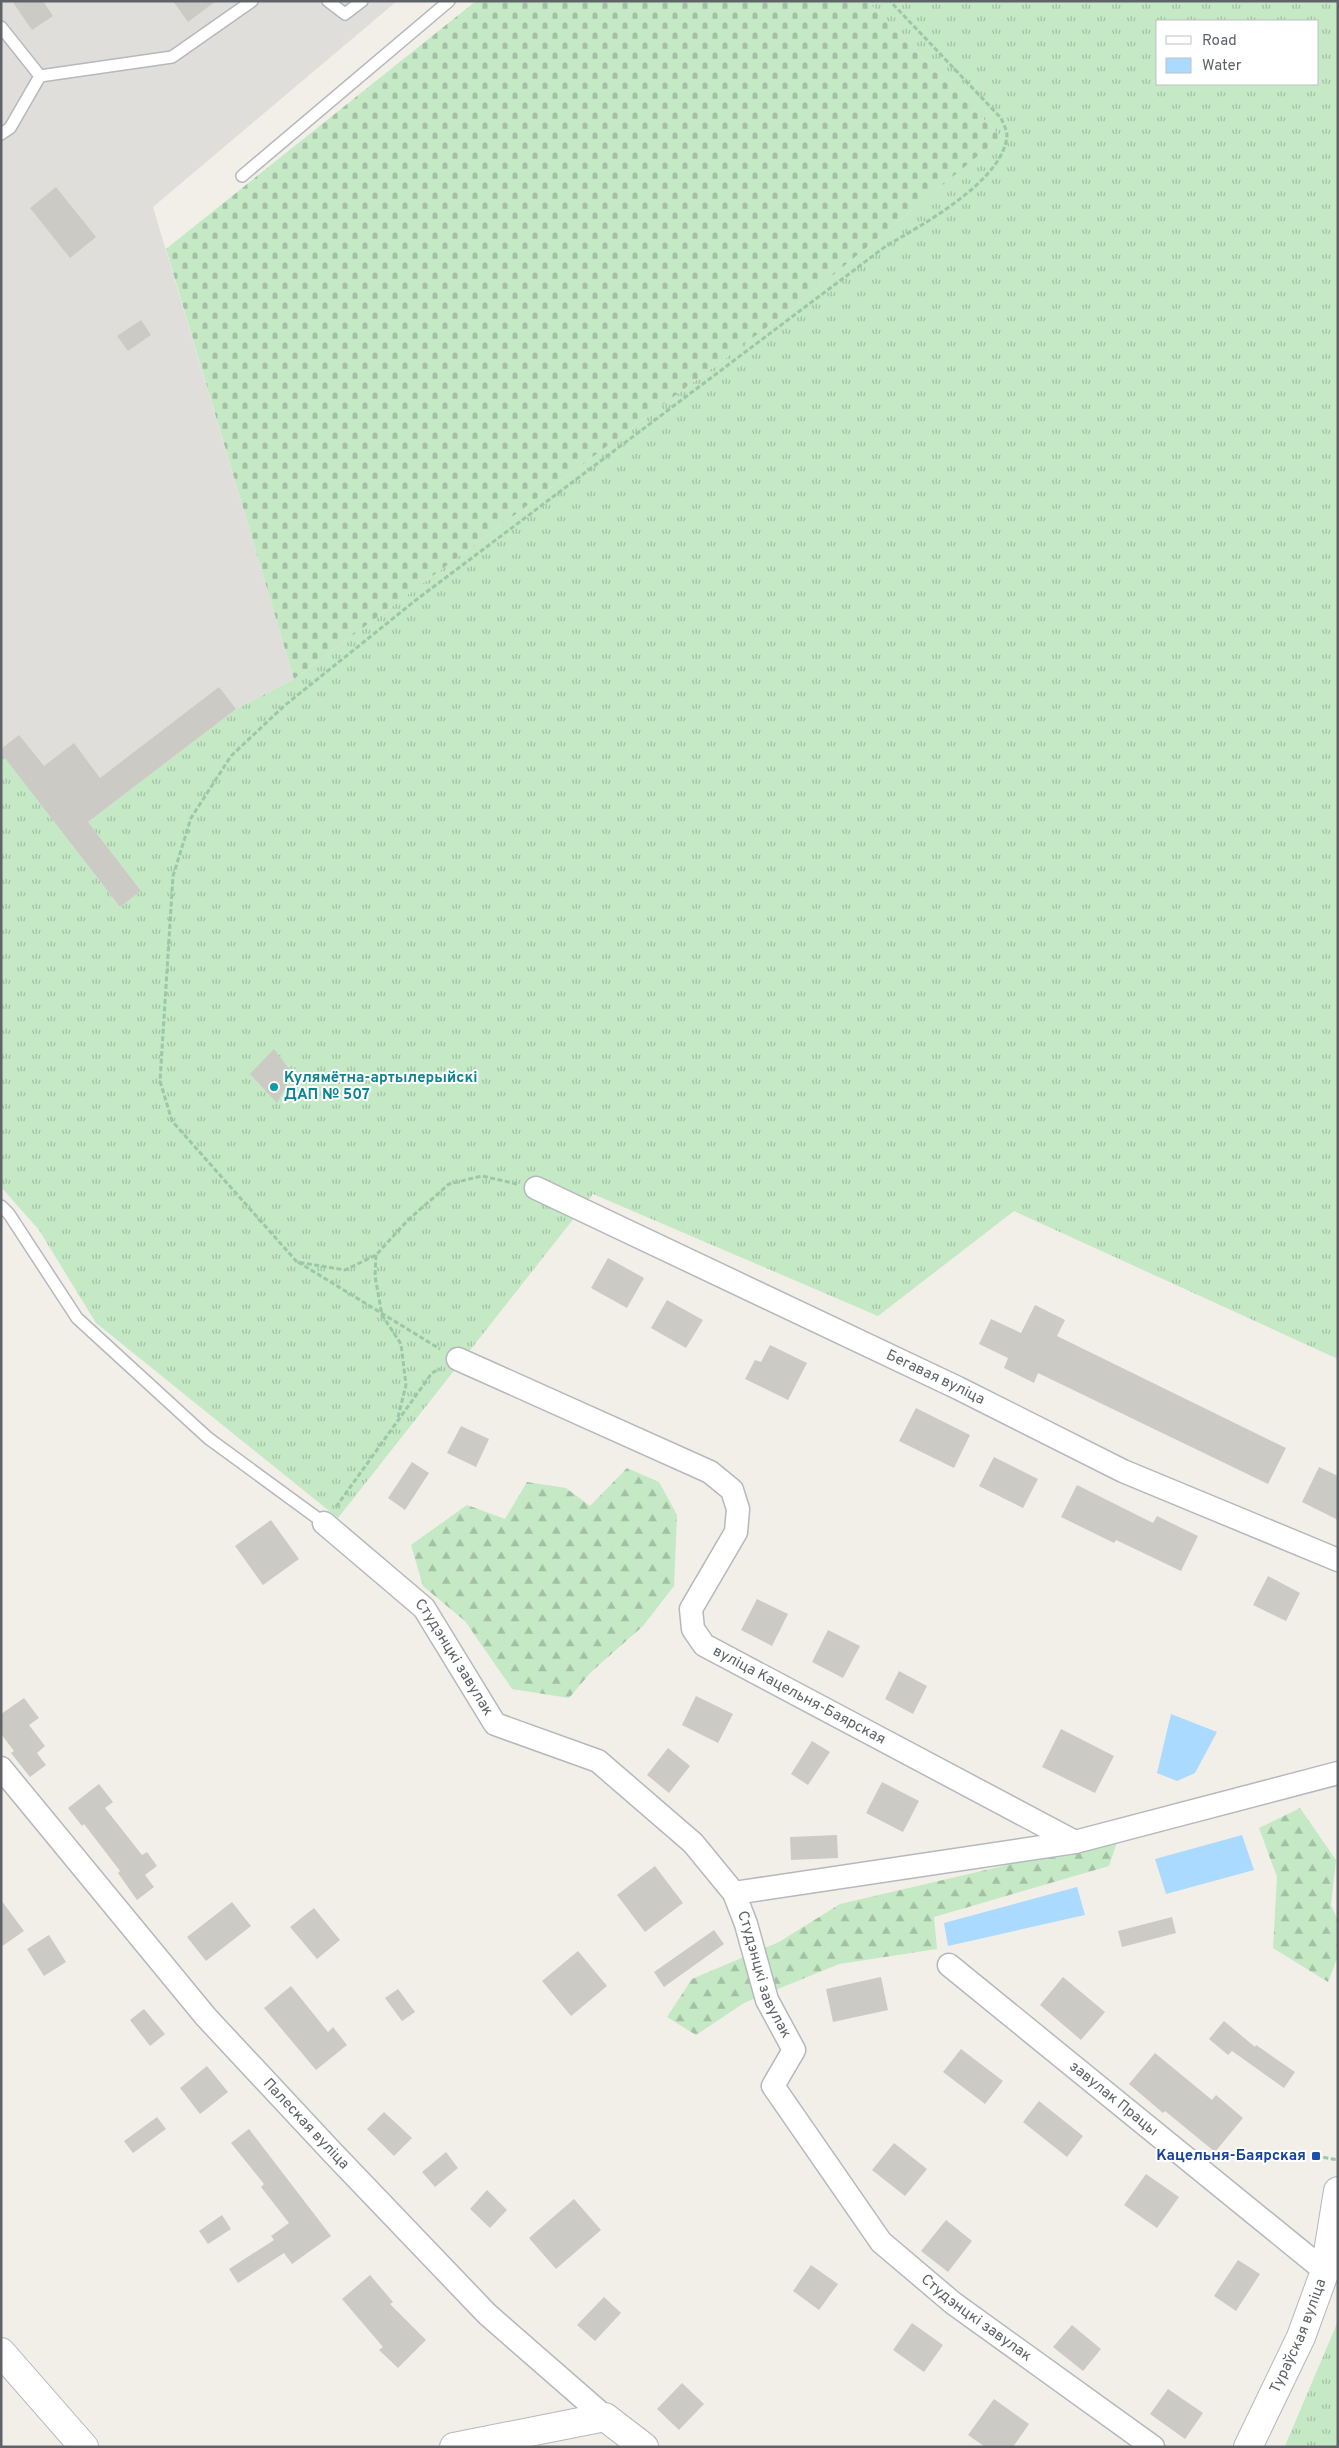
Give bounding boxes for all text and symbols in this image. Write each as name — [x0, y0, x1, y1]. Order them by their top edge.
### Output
legend — [1156, 20, 1319, 85]
text: Road — [1202, 32, 1237, 51]
text: Water — [1202, 57, 1242, 76]
place label: Кулямётна-артылерыйскі ДАП № 507 — [284, 1069, 478, 1105]
marker: Кулямётна-артылерыйскі ДАП № 507 — [268, 1081, 280, 1093]
street label: Бегавая вуліца — [883, 1346, 988, 1409]
street label: Студэнцкі завулак — [411, 1595, 497, 1719]
street label: вуліца Кацельня-Баярская — [709, 1642, 889, 1749]
street label: Студэнцкі завулак — [732, 1908, 795, 2042]
street label: завулак Працы — [1065, 2057, 1162, 2141]
street label: Палеская вуліца — [259, 2075, 353, 2174]
place label: Кацельня-Баярская — [1156, 2147, 1306, 2166]
marker: Кацельня-Баярская — [1310, 2150, 1322, 2162]
street label: Студэнцкі завулак — [917, 2270, 1035, 2366]
street label: Тураўская вуліца — [1266, 2276, 1331, 2396]

